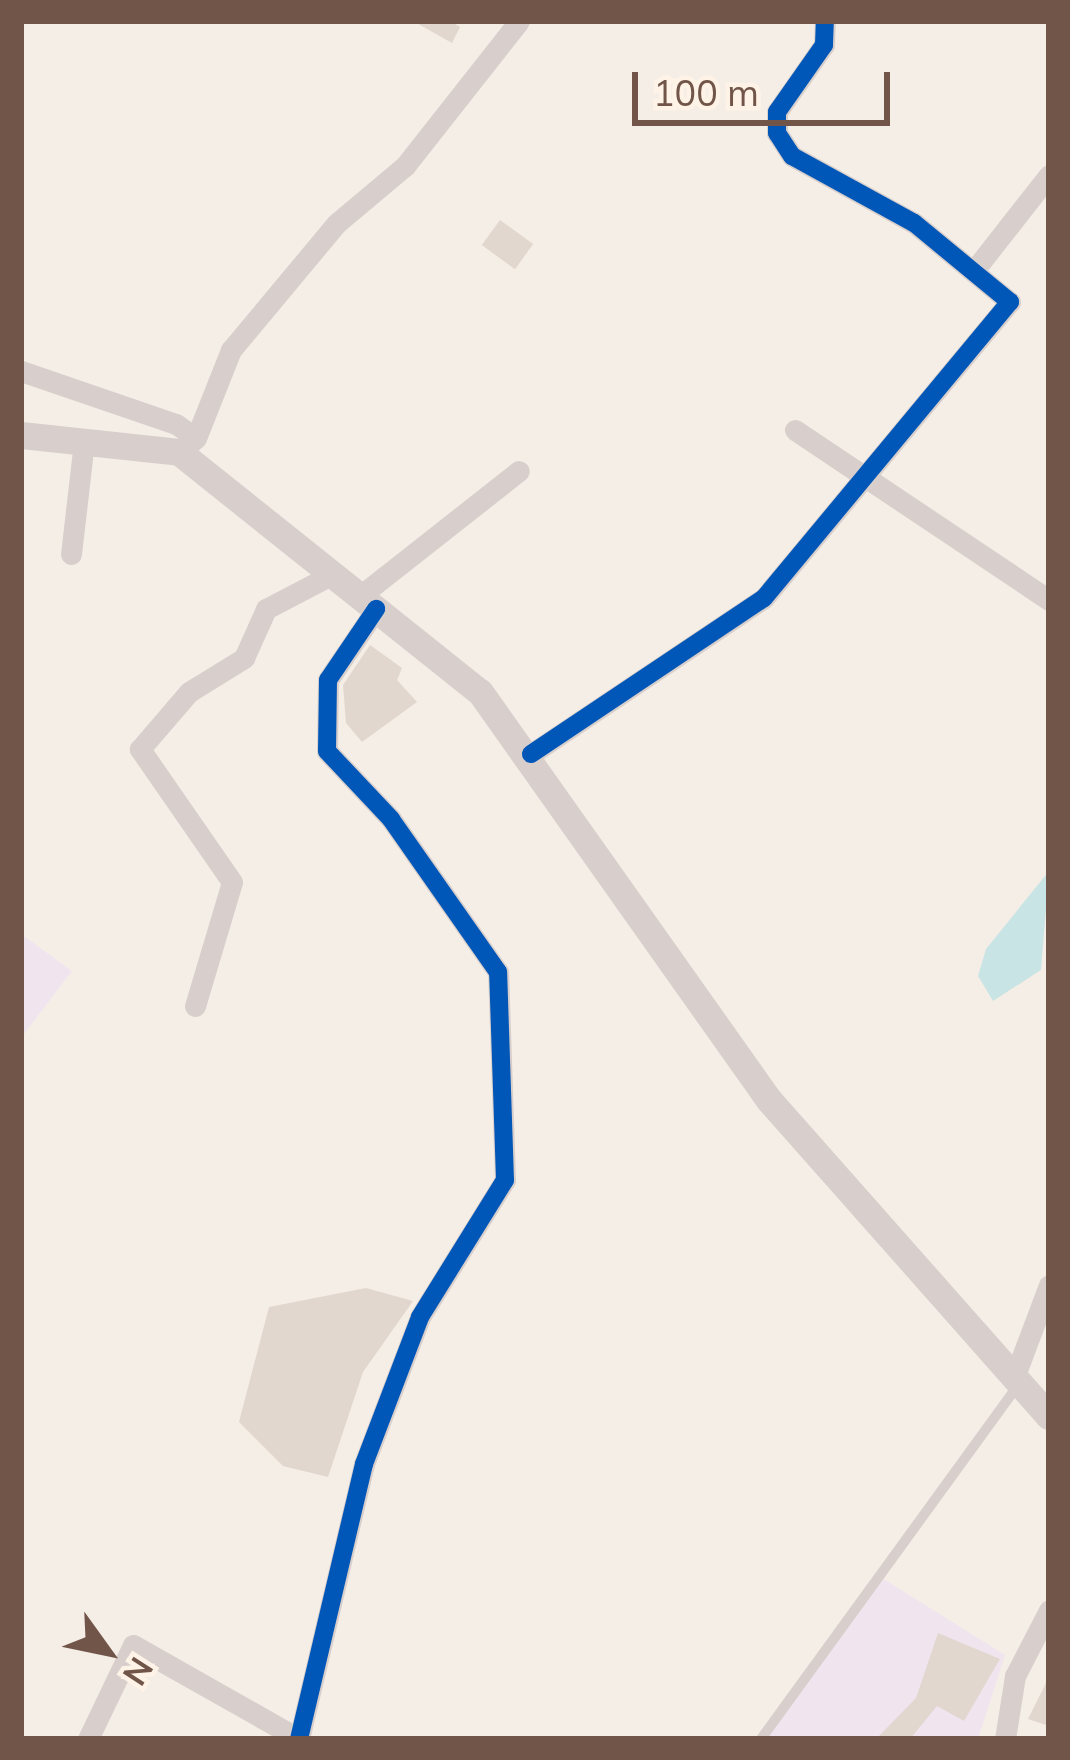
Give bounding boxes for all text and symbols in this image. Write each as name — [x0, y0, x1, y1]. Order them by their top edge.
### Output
scale bar — [638, 48, 896, 122]
text: 100 m — [653, 70, 759, 115]
north arrow — [48, 1592, 168, 1712]
text: N — [115, 1650, 163, 1693]

